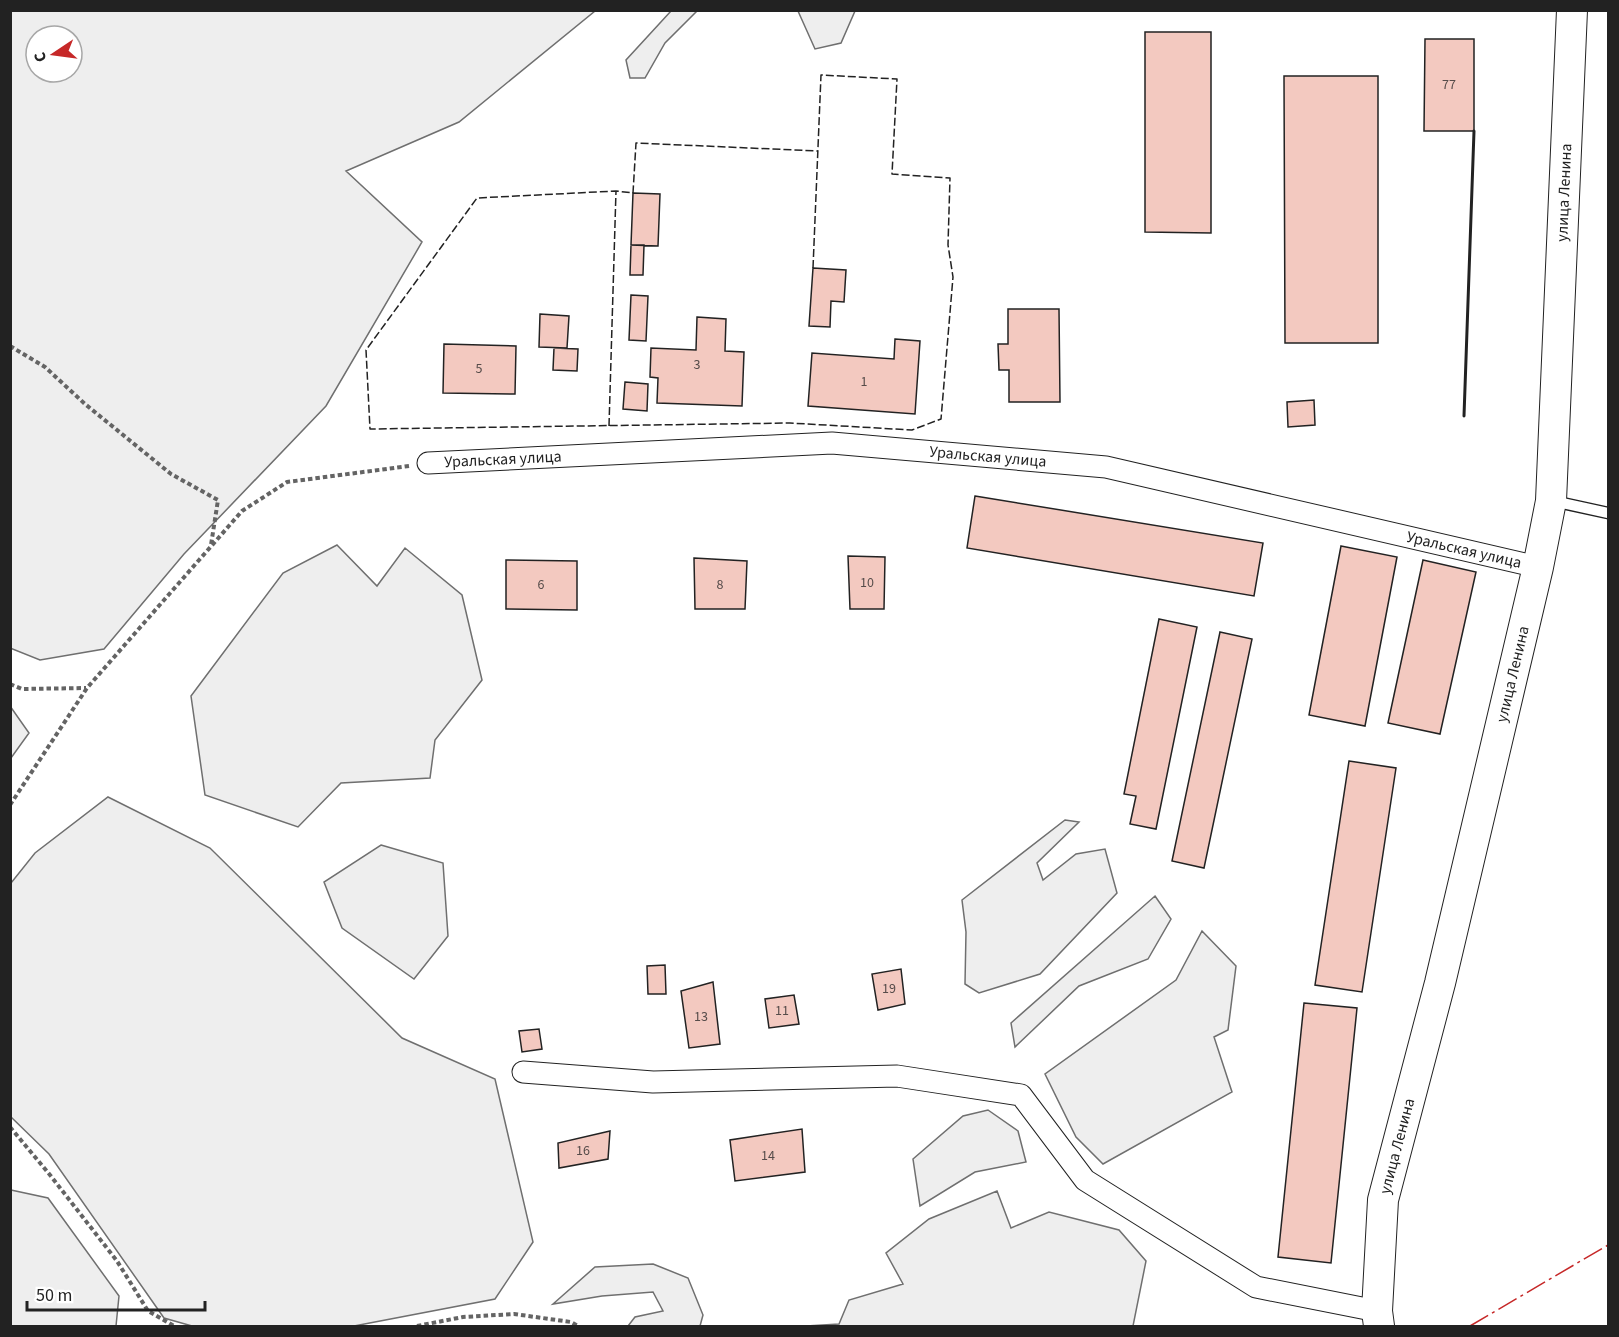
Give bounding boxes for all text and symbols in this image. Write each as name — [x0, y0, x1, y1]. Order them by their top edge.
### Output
north arrow — [24, 24, 84, 84]
text: С — [29, 50, 52, 64]
house number: 77 — [1442, 75, 1456, 95]
street label: улица Ленина — [1551, 143, 1577, 242]
house number: 3 — [694, 355, 701, 375]
house number: 5 — [476, 359, 483, 379]
house number: 1 — [861, 372, 868, 392]
street label: Уральская улица — [928, 441, 1047, 473]
street label: Уральская улица — [444, 445, 562, 473]
street label: Уральская улица — [1404, 526, 1524, 574]
house number: 10 — [860, 573, 874, 593]
house number: 6 — [538, 575, 545, 595]
house number: 8 — [717, 575, 724, 595]
street label: улица Ленина — [1491, 624, 1535, 724]
house number: 19 — [882, 979, 896, 999]
house number: 11 — [775, 1001, 789, 1021]
house number: 13 — [694, 1007, 708, 1027]
street label: улица Ленина — [1374, 1096, 1420, 1196]
house number: 16 — [576, 1141, 590, 1161]
house number: 14 — [761, 1146, 775, 1166]
scale bar — [27, 1274, 206, 1312]
text: 50 m — [36, 1283, 72, 1308]

